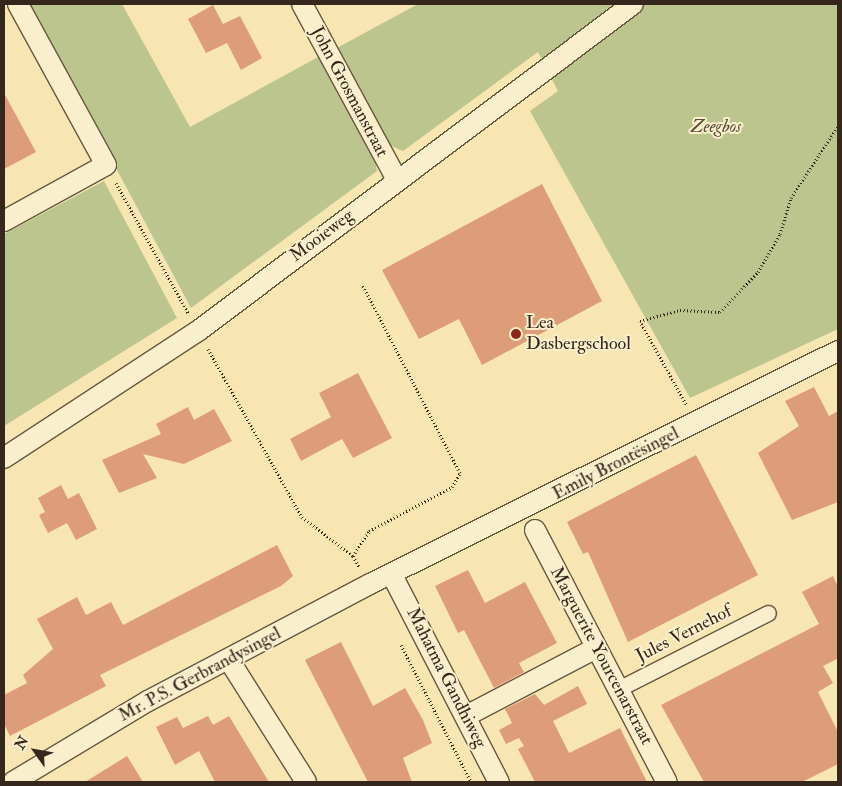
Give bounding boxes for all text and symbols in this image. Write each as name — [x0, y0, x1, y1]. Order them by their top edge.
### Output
street label: John Grosmanstraat — [306, 23, 392, 161]
park label: Zeegbos — [691, 116, 741, 138]
street label: Mooieweg — [286, 205, 358, 267]
place label: Lea Dasbergschool — [526, 313, 631, 356]
marker: Lea Dasbergschool — [510, 328, 522, 340]
street label: Emily Brontësingel — [549, 423, 683, 505]
street label: Marguerite Yourcenarstraat — [545, 563, 657, 749]
street label: Jules Vernehof — [633, 601, 735, 667]
street label: Mahatma Gandhiweg — [401, 604, 491, 752]
street label: Mr. P.S. Gerbrandysingel — [115, 623, 285, 727]
north arrow — [10, 726, 60, 776]
text: N — [11, 733, 32, 753]

